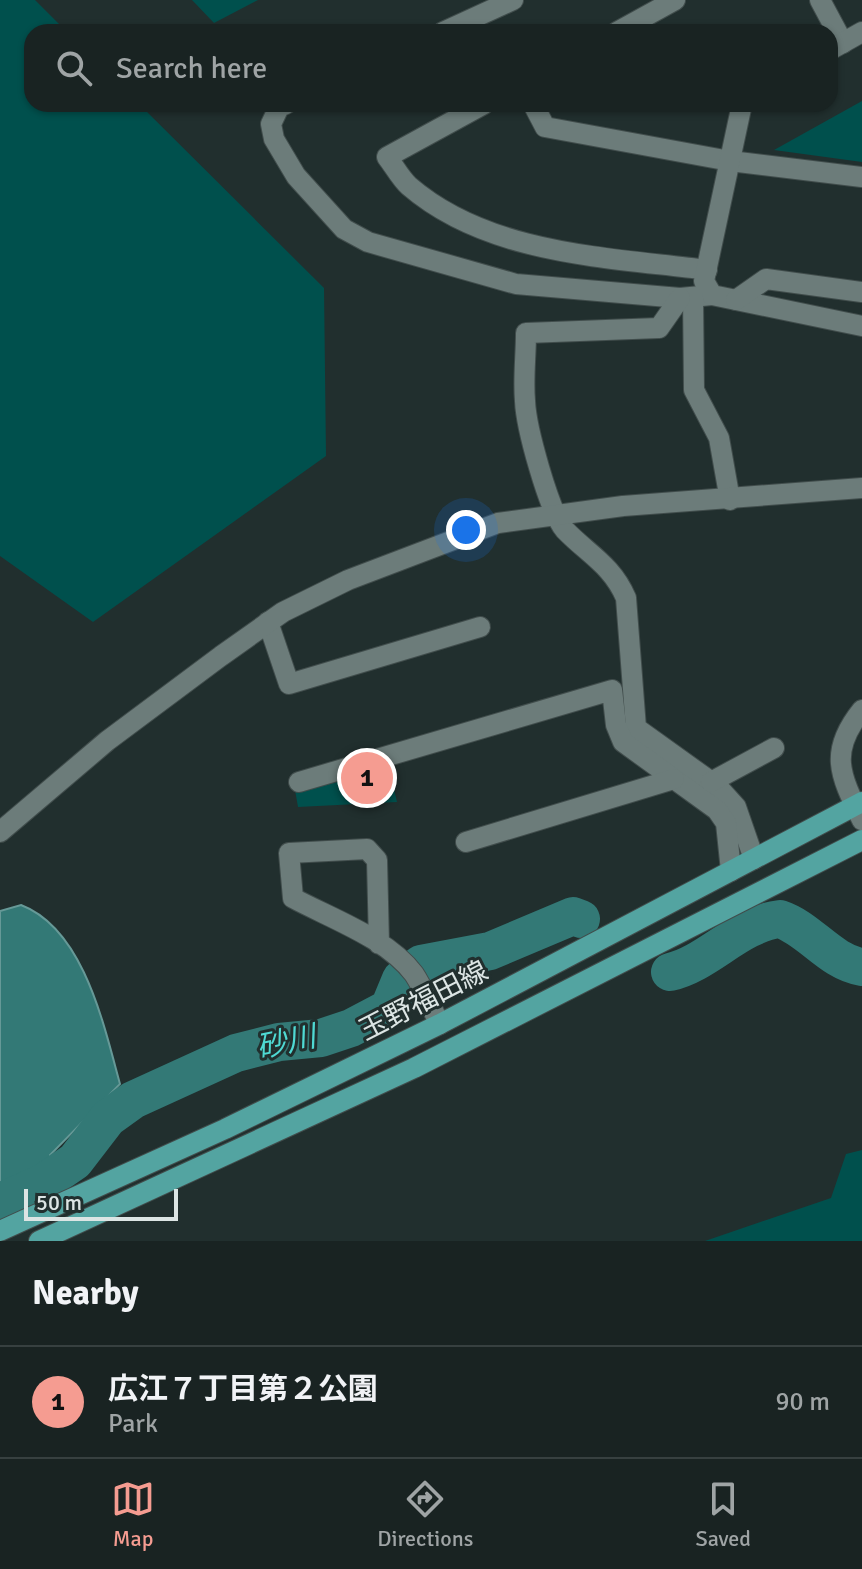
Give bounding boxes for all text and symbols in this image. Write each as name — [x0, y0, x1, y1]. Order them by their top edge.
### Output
search box — [24, 24, 838, 112]
icon: search — [52, 46, 96, 90]
text: Search here — [116, 50, 267, 87]
your location — [446, 510, 486, 550]
pin: 1 — [341, 748, 393, 808]
street label: 玉野福田線 — [353, 954, 494, 1048]
water label: 砂川 — [253, 1018, 322, 1067]
scale bar — [24, 1185, 178, 1221]
text: 50 m — [36, 1189, 82, 1216]
text: Nearby — [32, 1272, 139, 1314]
text: 広江７丁目第２公園 — [108, 1371, 378, 1408]
text: 1 — [51, 1386, 65, 1418]
text: 90 m — [775, 1386, 830, 1418]
text: Park — [108, 1408, 158, 1440]
tab: Map — [111, 1477, 155, 1552]
tab: Directions — [377, 1477, 473, 1552]
tab: Saved — [696, 1477, 751, 1552]

